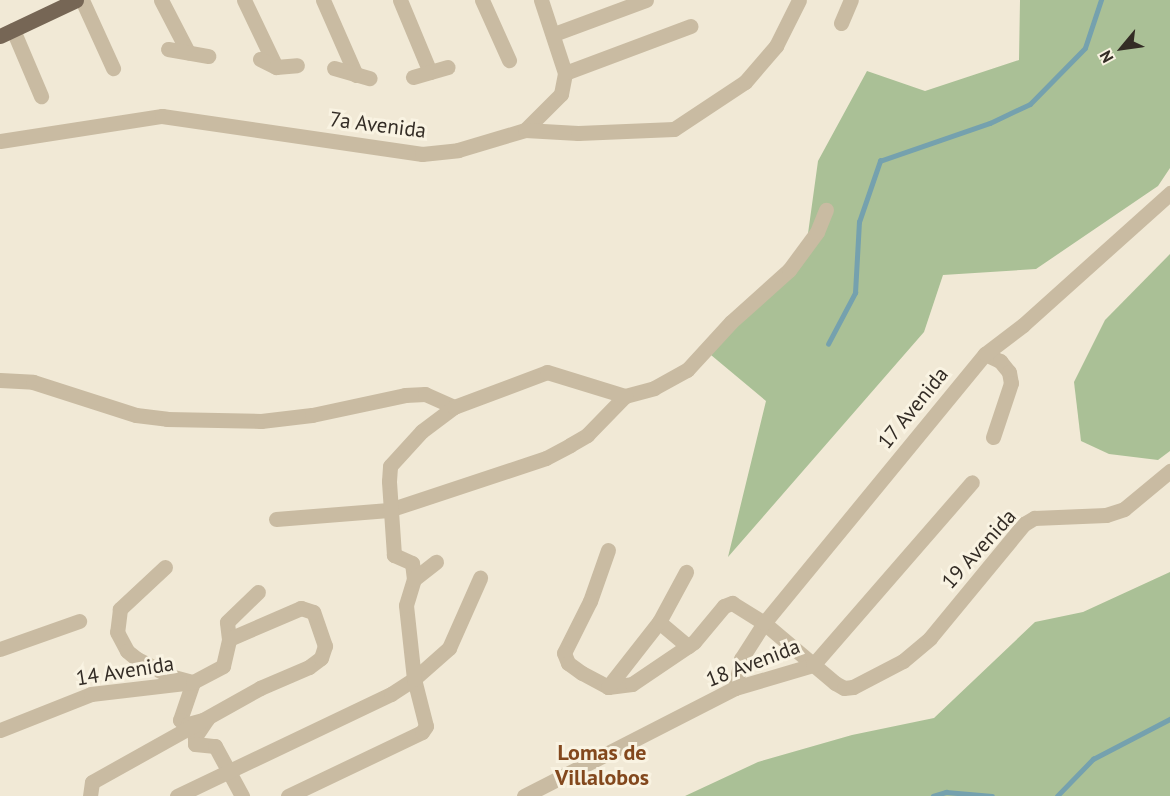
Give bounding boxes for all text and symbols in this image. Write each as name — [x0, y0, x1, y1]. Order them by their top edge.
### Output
north arrow — [1092, 18, 1152, 78]
text: N — [1095, 47, 1118, 66]
street label: 7a Avenida — [328, 107, 428, 143]
street label: 17 Avenida — [872, 361, 954, 455]
street label: 19 Avenida — [936, 504, 1022, 594]
street label: 18 Avenida — [702, 633, 804, 693]
street label: 14 Avenida — [74, 651, 176, 691]
district label: Lomas de Villalobos — [555, 739, 649, 790]

